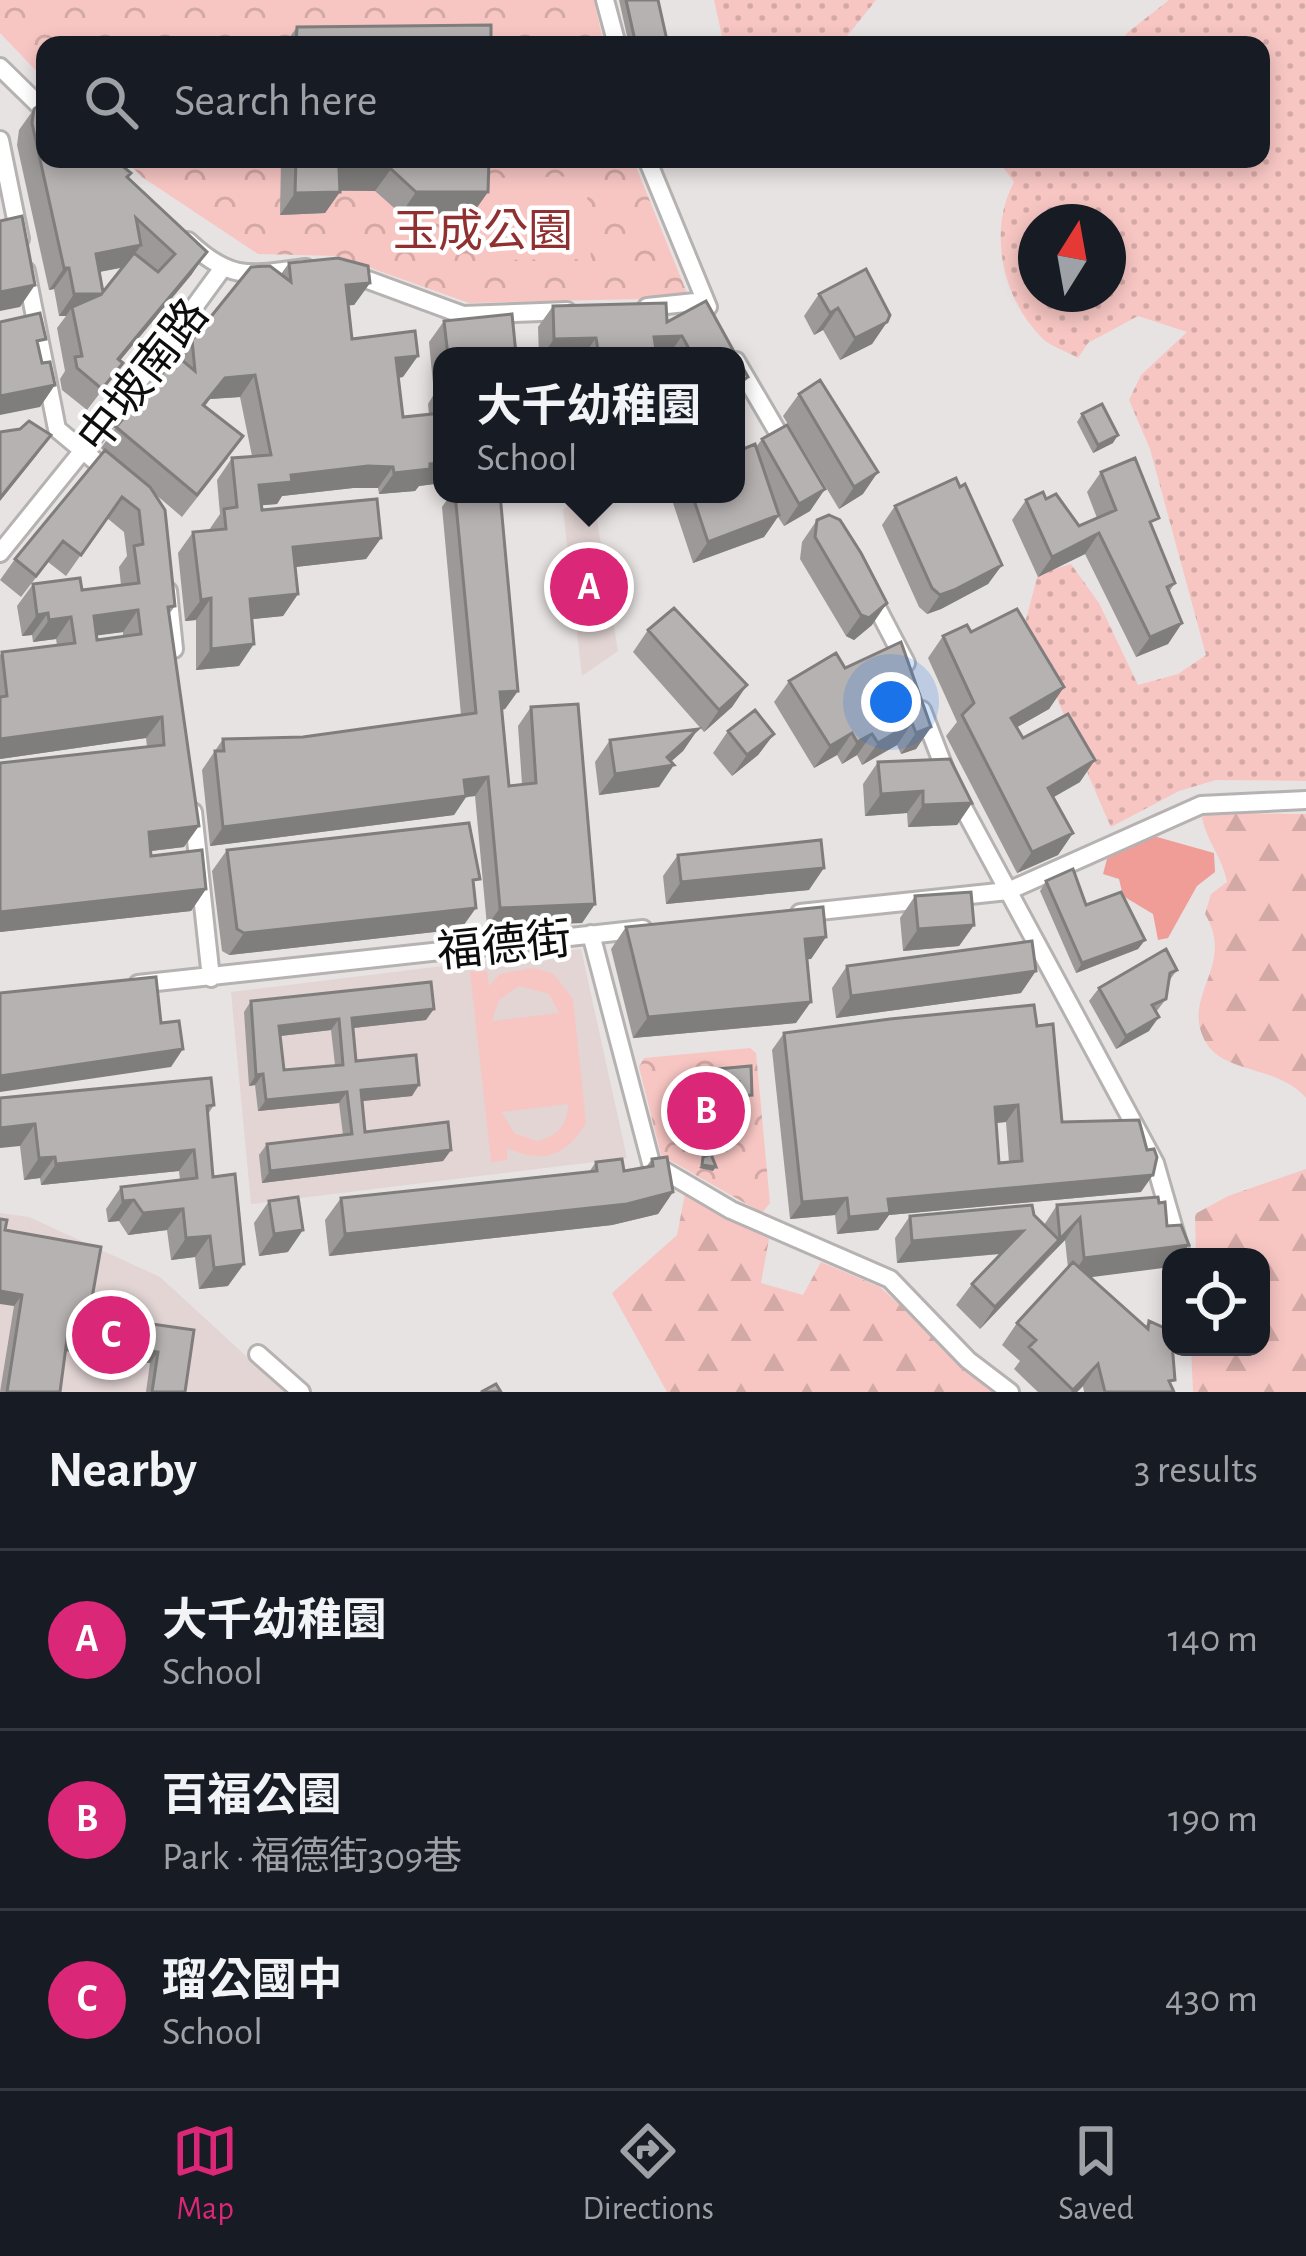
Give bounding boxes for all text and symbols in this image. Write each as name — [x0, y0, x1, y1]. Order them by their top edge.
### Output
search box — [36, 36, 1270, 168]
icon: search — [78, 69, 144, 135]
text: Search here — [174, 79, 377, 124]
north arrow — [1018, 204, 1126, 312]
park label: 玉成公園 — [393, 208, 573, 255]
street label: 中坡南路 — [69, 291, 217, 461]
popup — [433, 347, 745, 503]
text: 大千幼稚園 — [476, 385, 702, 430]
text: School — [476, 439, 577, 478]
pin: A — [550, 542, 628, 632]
your location — [861, 672, 921, 732]
street label: 福德街 — [435, 915, 574, 976]
pin: B — [667, 1066, 745, 1156]
map controls — [1162, 1248, 1270, 1356]
button: locate — [1162, 1248, 1270, 1356]
pin: C — [72, 1290, 150, 1380]
text: Nearby — [48, 1445, 197, 1496]
text: 3 results — [1134, 1451, 1258, 1490]
text: 大千幼稚園 — [162, 1599, 387, 1644]
text: A — [75, 1620, 99, 1659]
text: 140 m — [1168, 1620, 1258, 1659]
text: School — [162, 1653, 263, 1692]
text: 百福公園 — [162, 1774, 342, 1819]
text: B — [76, 1800, 98, 1839]
text: 190 m — [1168, 1800, 1258, 1839]
text: Park · 福德街309巷 — [162, 1838, 462, 1877]
text: 瑠公國中 — [162, 1959, 342, 2004]
text: C — [77, 1980, 97, 2019]
text: 430 m — [1165, 1980, 1258, 2019]
text: School — [162, 2013, 263, 2052]
tab: Map — [172, 2118, 238, 2230]
tab: Directions — [582, 2118, 714, 2230]
tab: Saved — [1058, 2118, 1134, 2230]

